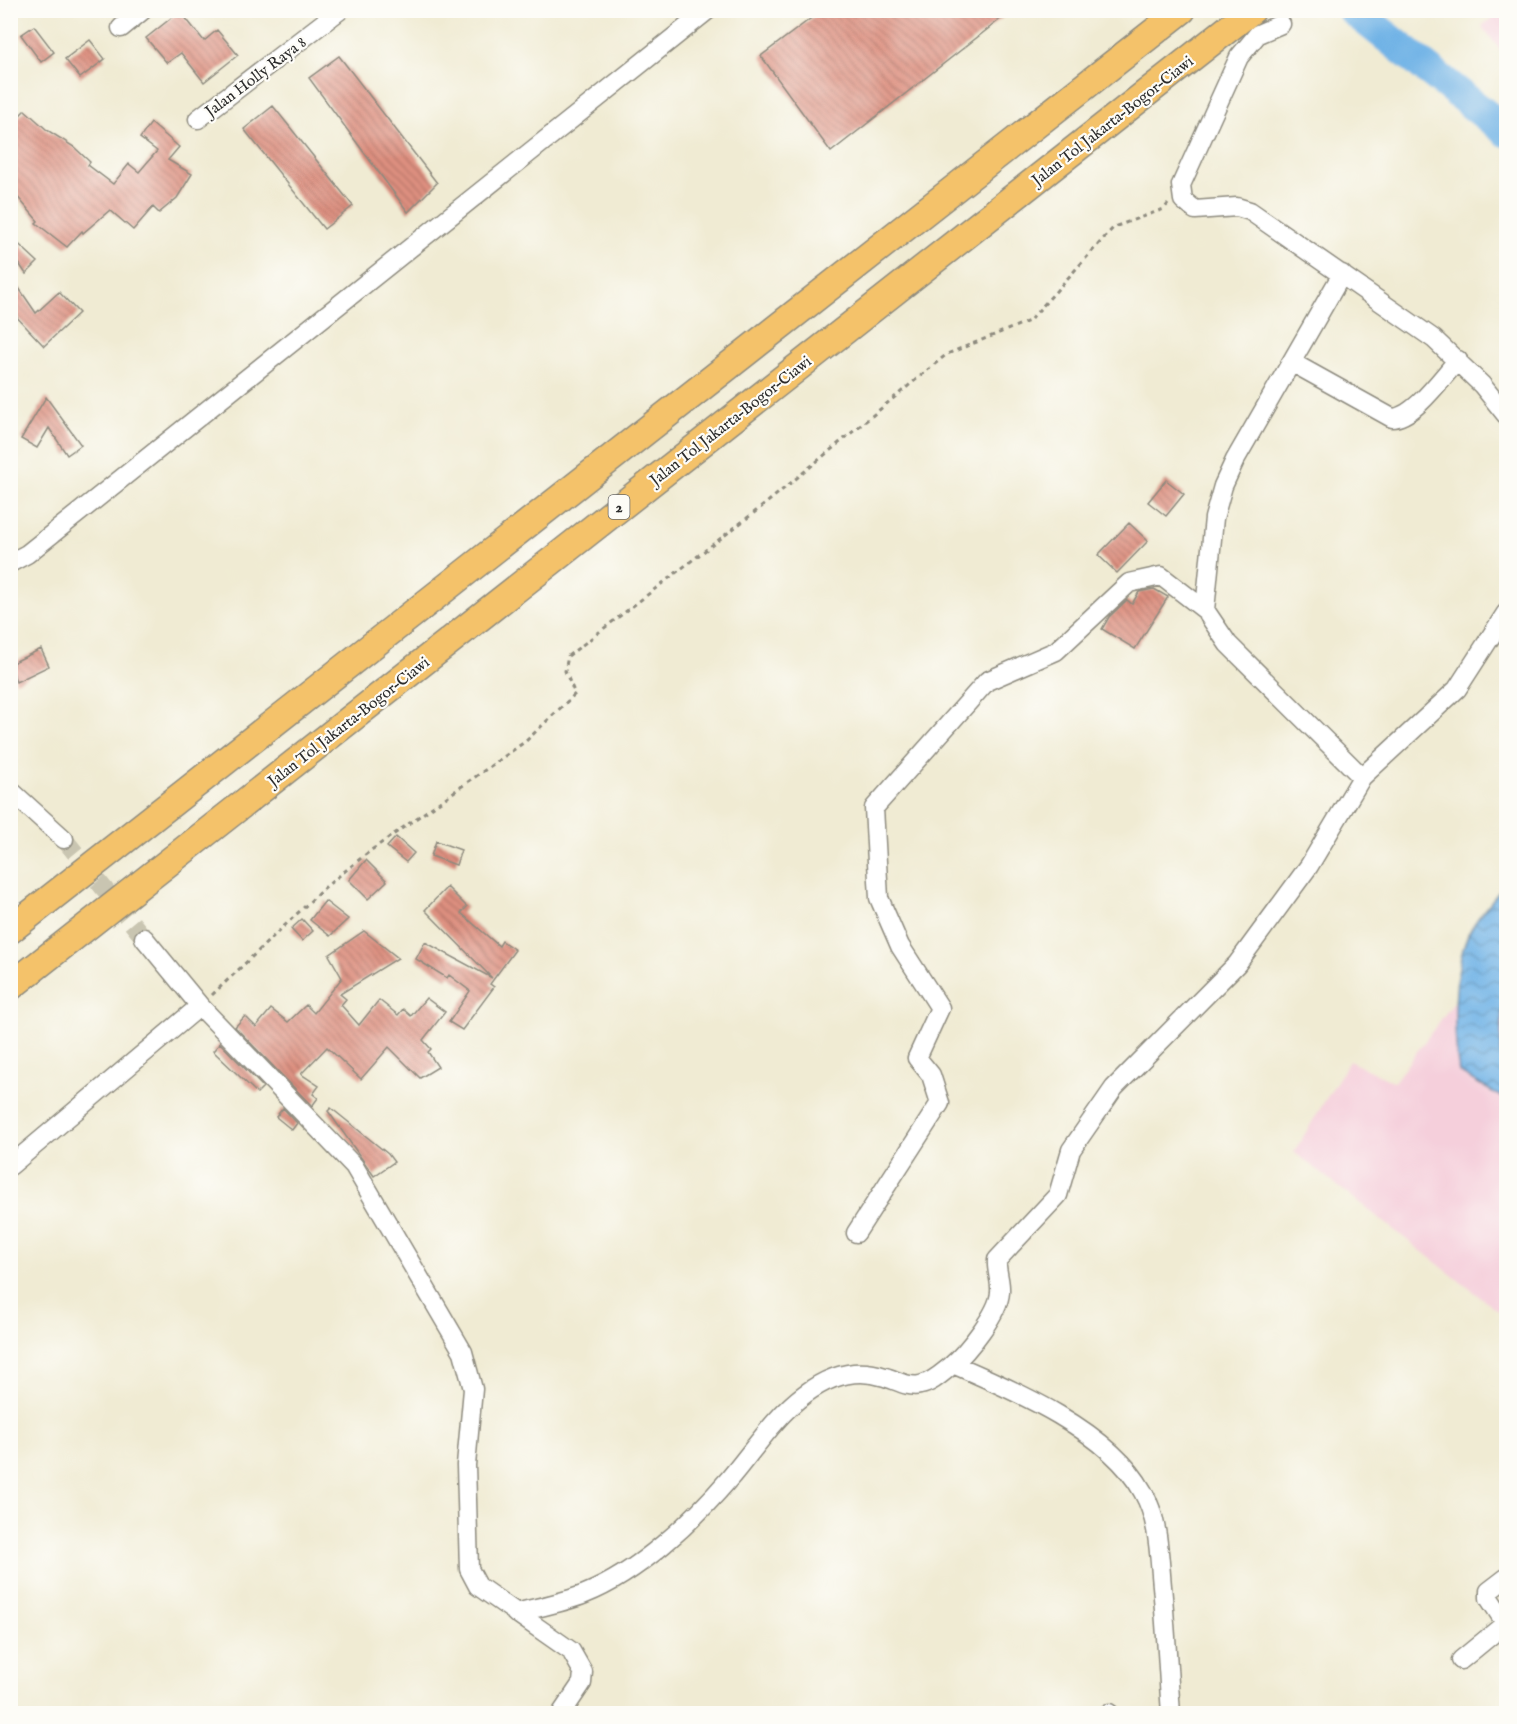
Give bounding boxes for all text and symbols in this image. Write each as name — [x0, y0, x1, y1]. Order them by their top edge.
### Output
street label: Jalan Holly Raya 8 — [200, 33, 311, 123]
street label: Jalan Tol Jakarta–Bogor–Ciawi — [1027, 52, 1198, 192]
street label: Jalan Tol Jakarta–Bogor–Ciawi — [645, 352, 816, 492]
road number: 2 — [608, 495, 630, 519]
street label: Jalan Tol Jakarta–Bogor–Ciawi — [263, 653, 434, 793]

